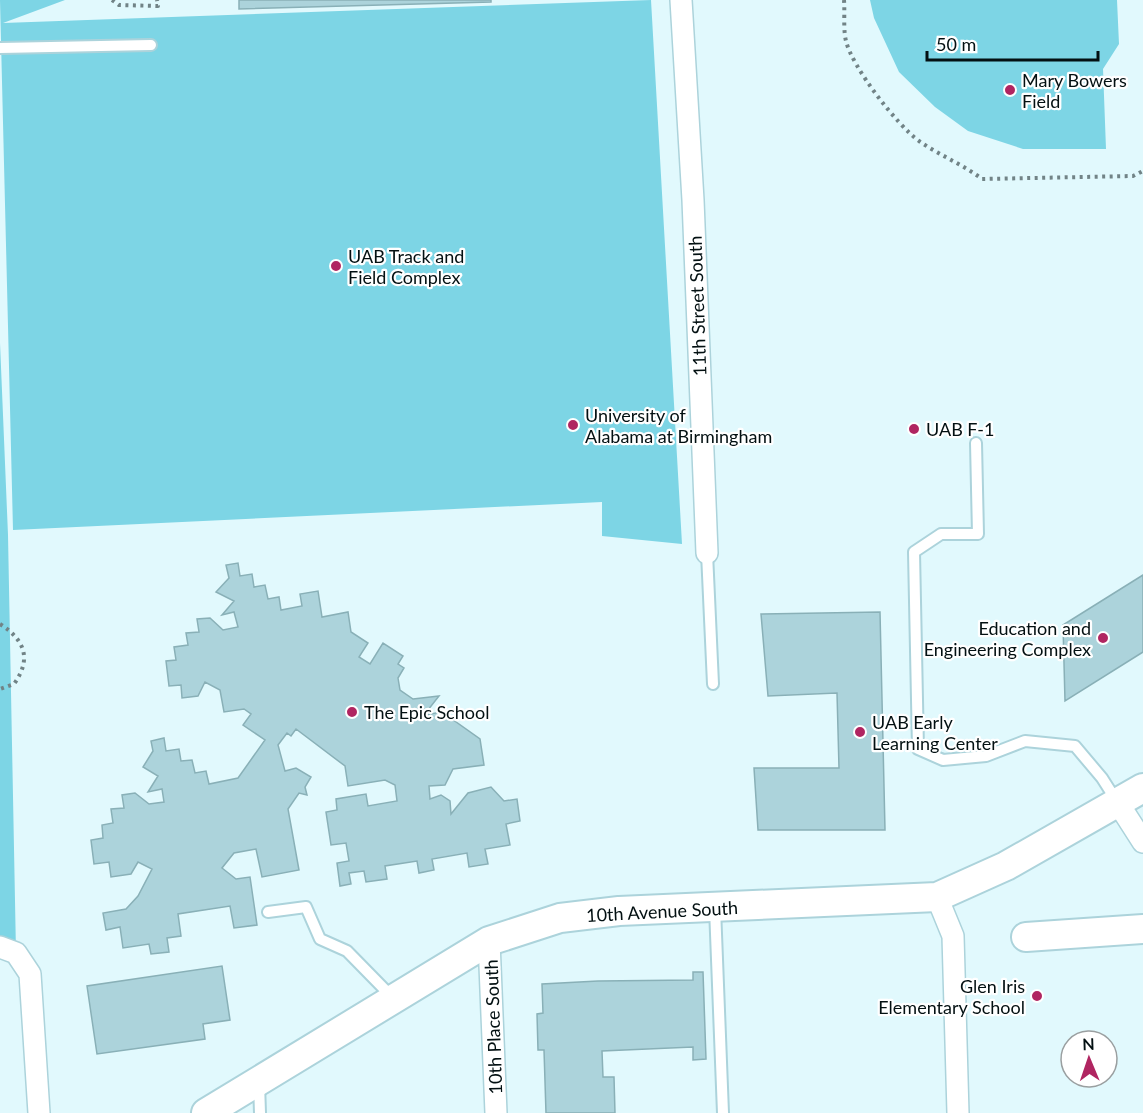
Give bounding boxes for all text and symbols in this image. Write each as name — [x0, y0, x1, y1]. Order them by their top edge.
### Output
scale bar — [927, 24, 1098, 62]
text: 50 m — [936, 33, 976, 55]
place label: Mary Bowers Field — [1022, 69, 1127, 112]
marker: Mary Bowers Field — [1003, 83, 1017, 97]
street label: 11th Street South — [684, 235, 710, 377]
place label: UAB Track and Field Complex — [348, 245, 464, 288]
marker: UAB Track and Field Complex — [329, 259, 343, 273]
place label: University of Alabama at Birmingham — [585, 404, 772, 447]
marker: University of Alabama at Birmingham — [566, 418, 580, 432]
place label: UAB F-1 — [926, 418, 994, 440]
marker: UAB F-1 — [907, 422, 921, 436]
place label: Education and Engineering Complex — [924, 617, 1091, 660]
marker: Education and Engineering Complex — [1096, 631, 1110, 645]
place label: The Epic School — [364, 701, 489, 723]
marker: The Epic School — [345, 705, 359, 719]
place label: UAB Early Learning Center — [872, 711, 998, 754]
marker: UAB Early Learning Center — [853, 725, 867, 739]
street label: 10th Avenue South — [586, 896, 738, 926]
street label: 10th Place South — [480, 959, 506, 1095]
place label: Glen Iris Elementary School — [878, 975, 1025, 1018]
marker: Glen Iris Elementary School — [1030, 989, 1044, 1003]
north arrow — [1059, 1029, 1119, 1089]
text: N — [1082, 1034, 1095, 1053]

